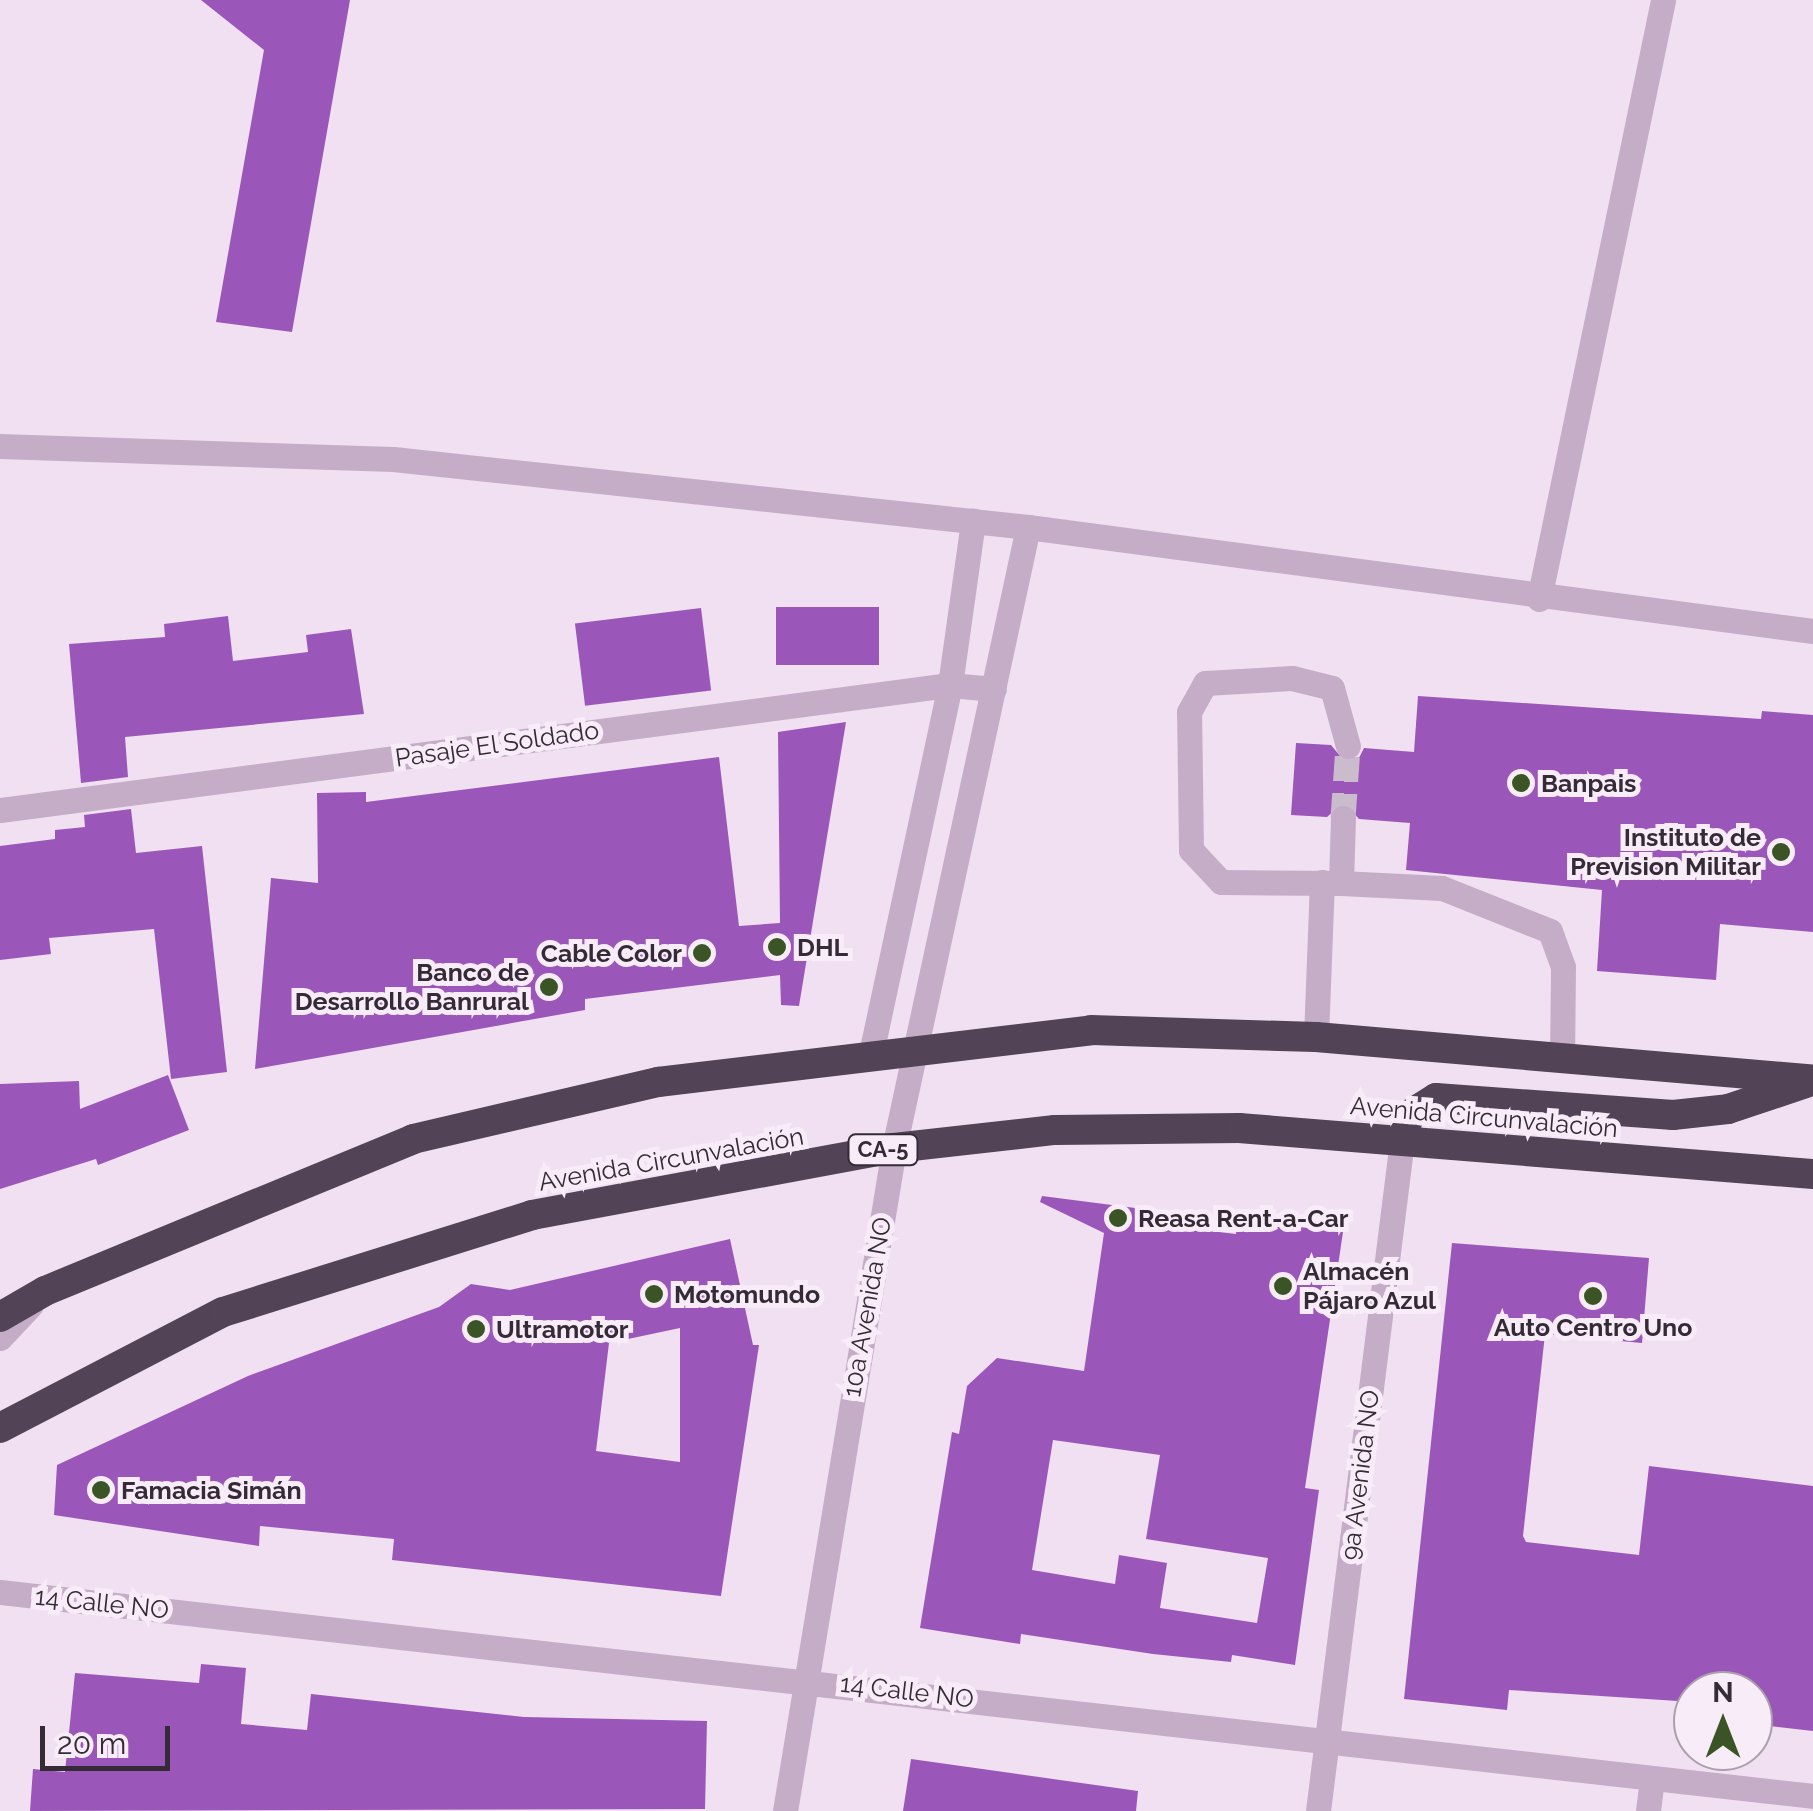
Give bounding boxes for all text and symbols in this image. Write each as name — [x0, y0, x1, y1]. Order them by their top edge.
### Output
street label: Pasaje El Soldado — [393, 715, 601, 773]
place label: Banpais — [1541, 768, 1636, 798]
marker: Banpais — [1510, 772, 1532, 794]
place label: Instituto de Prevision Militar — [1570, 823, 1761, 882]
marker: Instituto de Prevision Militar — [1770, 841, 1792, 863]
place label: DHL — [797, 932, 848, 962]
marker: DHL — [766, 936, 788, 958]
place label: Cable Color — [541, 938, 682, 968]
marker: Cable Color — [691, 942, 713, 964]
place label: Banco de Desarrollo Banrural — [295, 958, 529, 1017]
marker: Banco de Desarrollo Banrural — [538, 976, 560, 998]
street label: Avenida Circunvalación — [1349, 1090, 1619, 1144]
street label: Avenida Circunvalación — [536, 1121, 806, 1197]
road number: CA-5 — [846, 1133, 920, 1167]
place label: Reasa Rent-a-Car — [1138, 1203, 1348, 1233]
marker: Reasa Rent-a-Car — [1107, 1207, 1129, 1229]
street label: 10a Avenida NO — [836, 1214, 898, 1400]
place label: Almacén Pájaro Azul — [1303, 1257, 1437, 1316]
marker: Almacén Pájaro Azul — [1272, 1275, 1294, 1297]
place label: Motomundo — [674, 1279, 820, 1309]
marker: Motomundo — [643, 1283, 665, 1305]
marker: Auto Centro Uno — [1582, 1285, 1604, 1307]
place label: Auto Centro Uno — [1494, 1312, 1692, 1342]
place label: Ultramotor — [496, 1314, 628, 1344]
marker: Ultramotor — [465, 1318, 487, 1340]
street label: 9a Avenida NO — [1335, 1388, 1385, 1562]
place label: Famacia Simán — [121, 1475, 301, 1505]
marker: Famacia Simán — [90, 1479, 112, 1501]
street label: 14 Calle NO — [34, 1581, 170, 1625]
street label: 14 Calle NO — [839, 1668, 975, 1714]
north arrow — [1673, 1671, 1773, 1771]
text: N — [1712, 1676, 1734, 1709]
scale bar — [45, 1706, 175, 1768]
text: 20 m — [57, 1726, 126, 1761]

